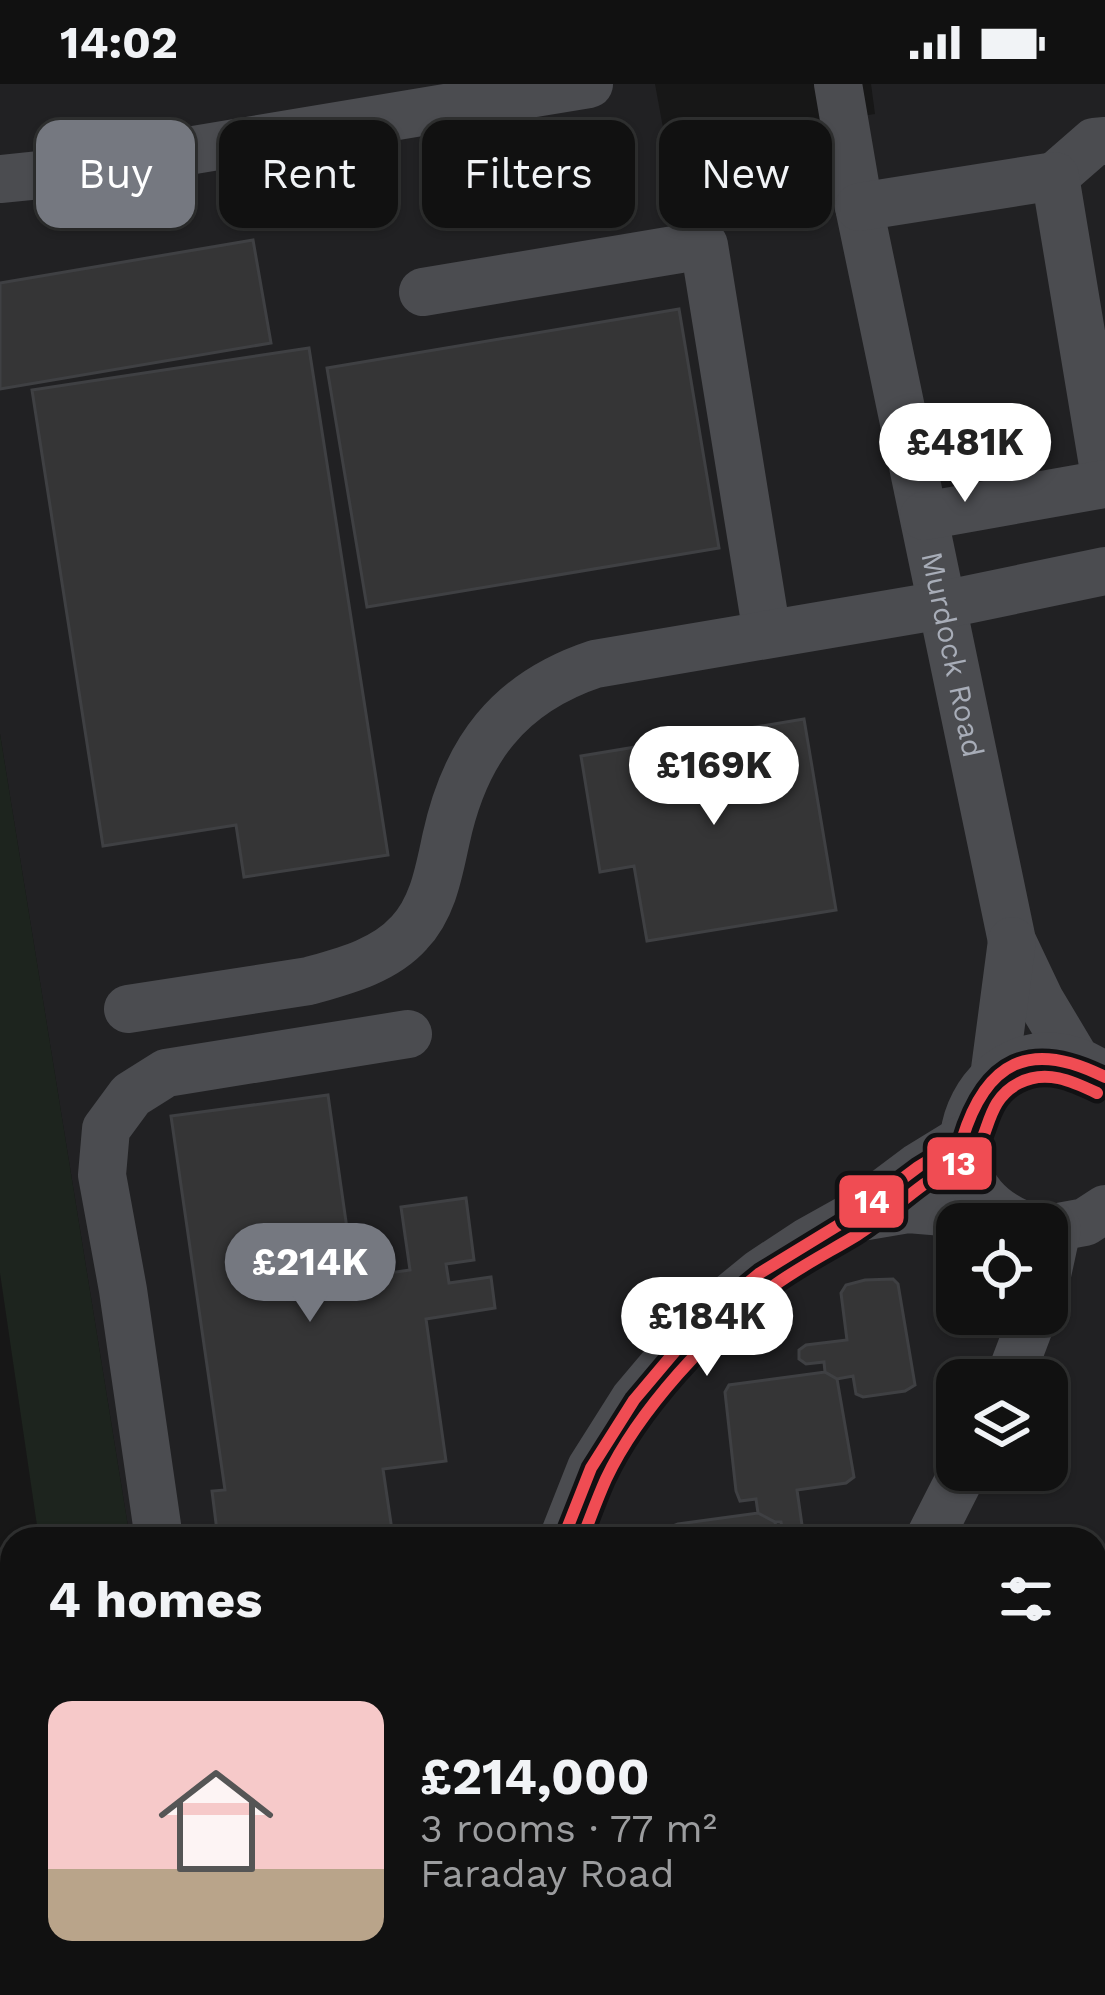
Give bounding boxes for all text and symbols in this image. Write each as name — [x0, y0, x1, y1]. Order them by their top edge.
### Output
text: 14:02 — [60, 16, 178, 69]
chip: Buy — [36, 120, 195, 228]
chip: Rent — [219, 120, 398, 228]
chip: Filters — [422, 120, 635, 228]
chip: New — [659, 120, 832, 228]
pin: £481K — [881, 403, 1049, 505]
text: £481K — [906, 419, 1024, 464]
street label: Murdock Road — [914, 549, 991, 760]
pin: £169K — [630, 726, 798, 828]
text: £169K — [656, 742, 772, 787]
line badge: 13 — [925, 1135, 994, 1192]
text: 13 — [942, 1144, 976, 1183]
line badge: 14 — [837, 1173, 906, 1230]
text: 14 — [854, 1182, 890, 1221]
map controls — [936, 1203, 1068, 1491]
button: locate — [936, 1203, 1068, 1335]
pin: £214K — [226, 1223, 394, 1325]
text: £214K — [252, 1239, 368, 1284]
pin: £184K — [623, 1277, 791, 1379]
text: £184K — [648, 1293, 766, 1338]
button: layers — [936, 1359, 1068, 1491]
icon: filters — [993, 1566, 1059, 1632]
text: 4 homes — [48, 1570, 262, 1629]
text: £214,000 — [420, 1747, 650, 1806]
icon: home — [144, 1749, 288, 1893]
text: 3 rooms · 77 m² — [420, 1806, 717, 1851]
text: Faraday Road — [420, 1851, 674, 1896]

